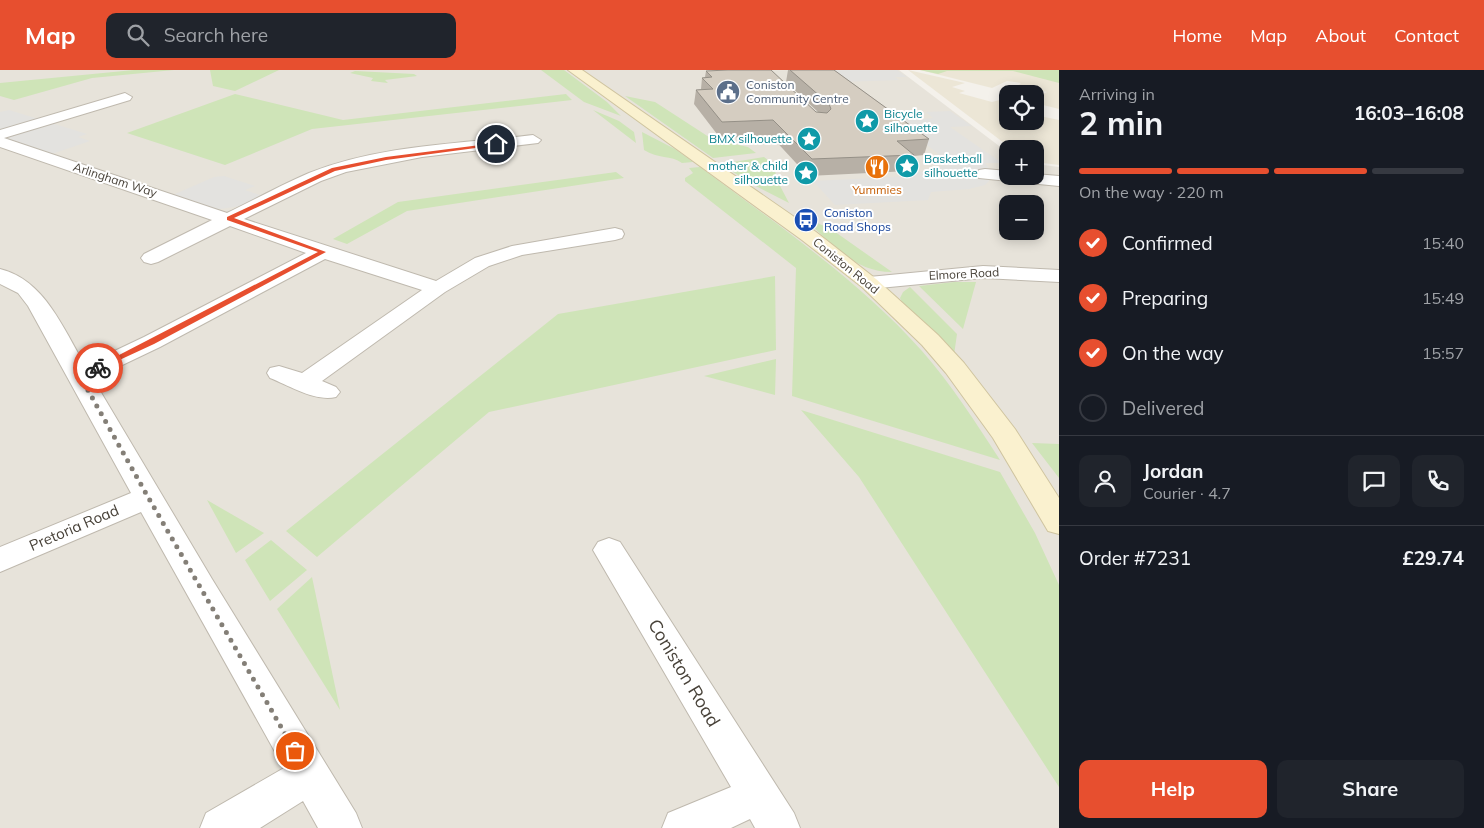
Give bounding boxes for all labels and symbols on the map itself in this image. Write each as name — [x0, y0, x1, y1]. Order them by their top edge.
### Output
place label: Coniston Community Centre — [746, 77, 849, 106]
public building icon: Coniston Community Centre — [715, 79, 741, 105]
place label: Bicycle silhouette — [884, 106, 938, 135]
place icon: Bicycle silhouette — [854, 108, 880, 134]
pin — [475, 123, 517, 165]
place icon: BMX silhouette — [796, 126, 822, 152]
place label: BMX silhouette — [709, 131, 792, 146]
place label: Basketball silhouette — [924, 151, 982, 180]
place icon: Basketball silhouette — [894, 153, 920, 179]
restaurant icon: Yummies — [864, 154, 890, 180]
place label: mother & child silhouette — [708, 158, 788, 187]
street label: Arlingham Way — [71, 159, 160, 200]
place icon: mother & child silhouette — [793, 160, 819, 186]
place label: Yummies — [851, 182, 902, 197]
place label: Coniston Road Shops — [824, 205, 891, 234]
bus stop icon: Coniston Road Shops — [793, 207, 819, 233]
street label: Coniston Road — [810, 234, 883, 297]
street label: Elmore Road — [928, 264, 1000, 283]
courier — [73, 343, 123, 393]
street label: Pretoria Road — [26, 500, 121, 555]
street label: Coniston Road — [643, 615, 726, 731]
pin — [274, 730, 316, 772]

